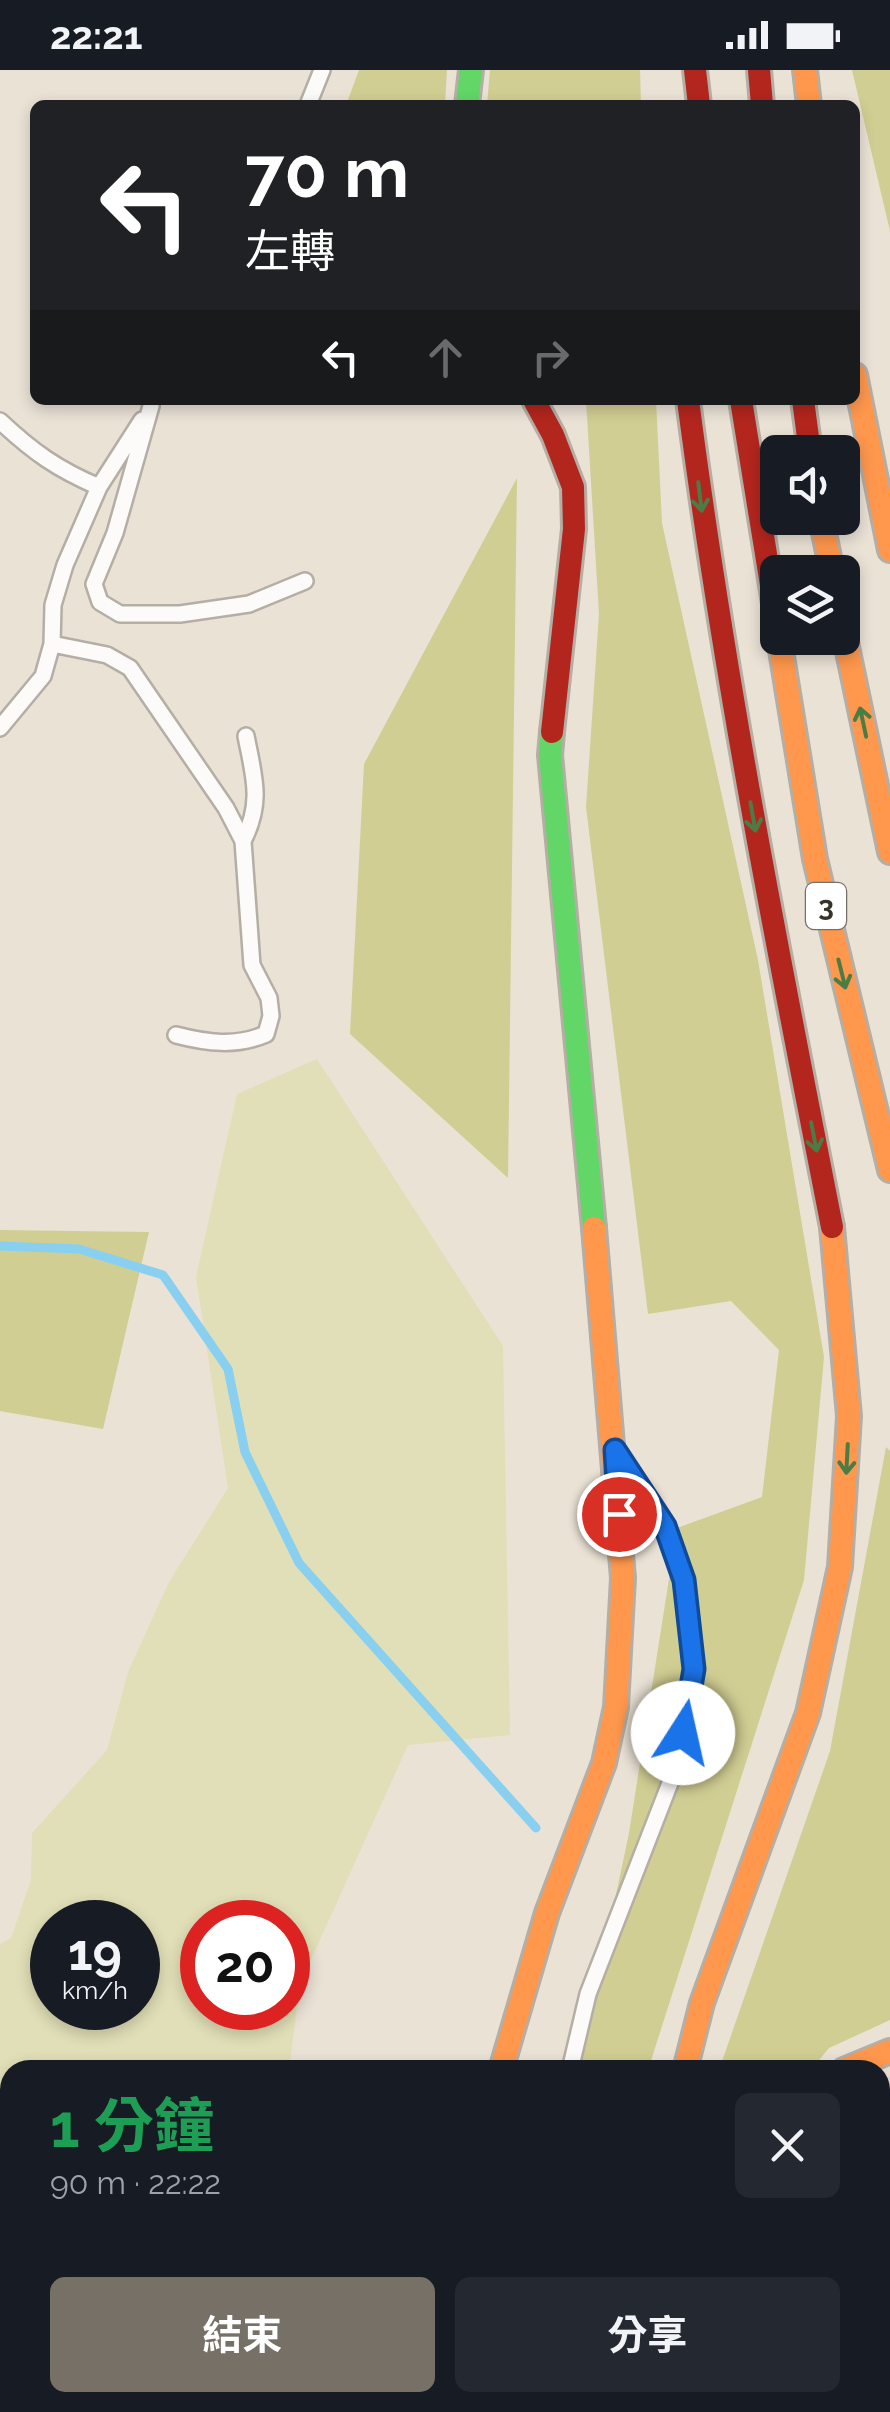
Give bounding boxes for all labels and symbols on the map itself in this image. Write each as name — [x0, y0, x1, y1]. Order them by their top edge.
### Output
one-way arrow — [691, 480, 710, 512]
one-way arrow — [852, 707, 871, 739]
one-way arrow — [745, 801, 764, 833]
road number: 3 — [806, 883, 846, 929]
one-way arrow — [834, 958, 853, 989]
one-way arrow — [806, 1120, 825, 1152]
one-way arrow — [837, 1442, 856, 1474]
pin — [577, 1472, 662, 1557]
position arrow — [631, 1681, 735, 1785]
speed limit sign: 20 — [180, 1900, 310, 2030]

